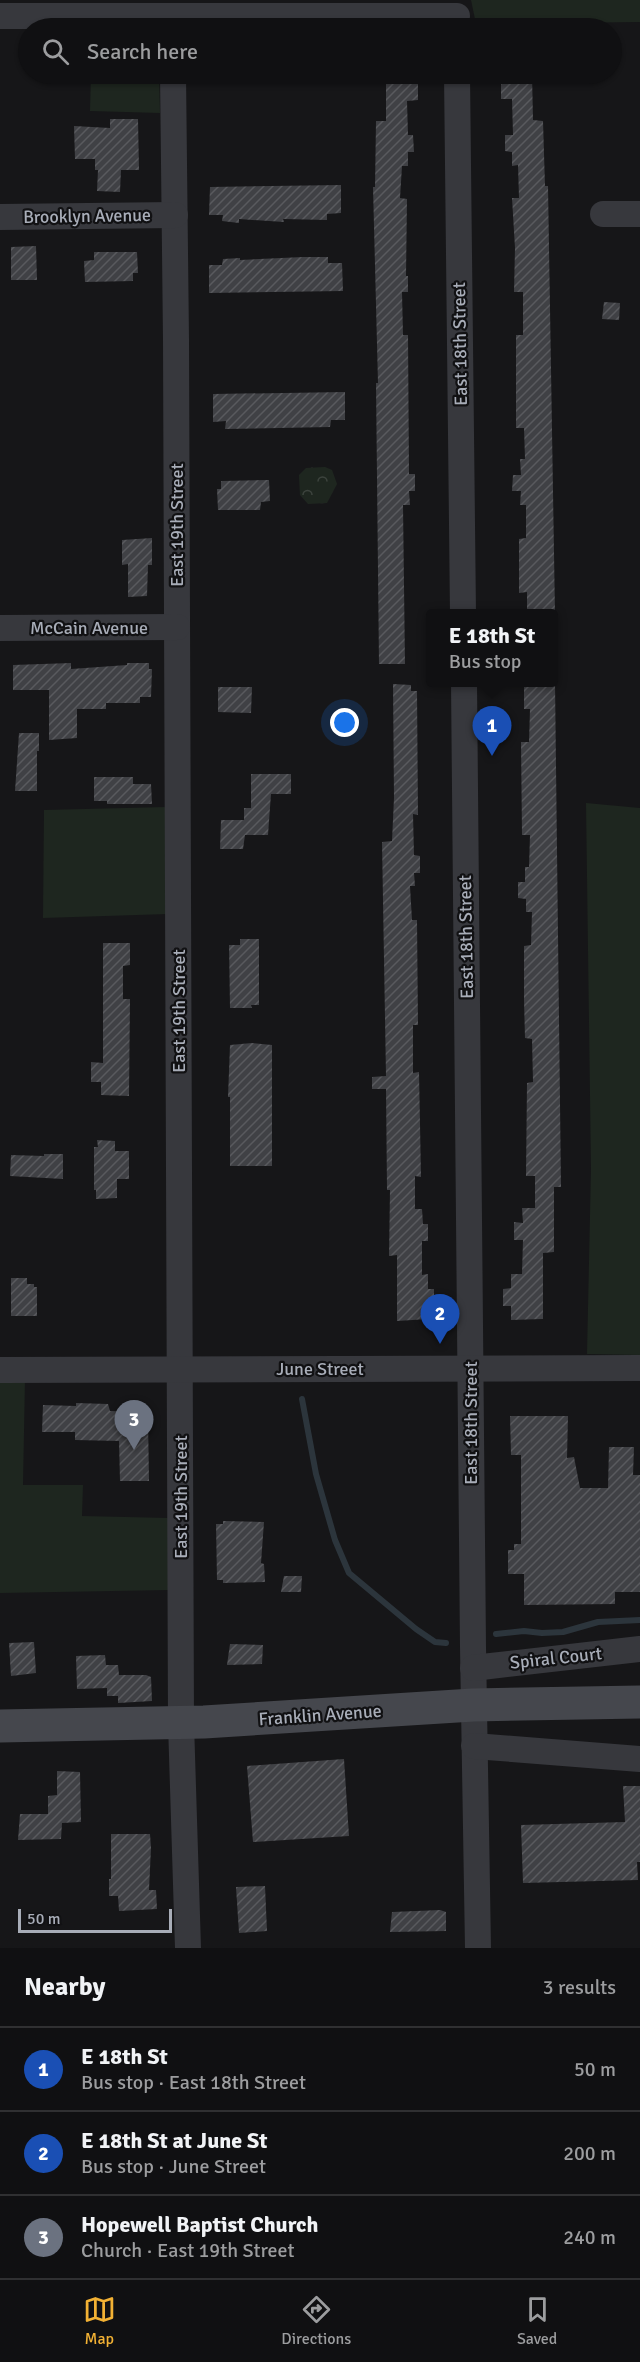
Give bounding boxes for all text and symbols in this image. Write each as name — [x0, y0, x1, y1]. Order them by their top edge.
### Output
search box — [18, 18, 622, 84]
icon: search — [39, 35, 72, 68]
text: Search here — [87, 38, 198, 65]
street label: Brooklyn Avenue — [23, 204, 151, 228]
street label: East 18th Street — [448, 282, 472, 406]
street label: East 19th Street — [166, 463, 188, 587]
popup — [426, 609, 558, 687]
street label: McCain Avenue — [30, 617, 148, 639]
text: E 18th St — [449, 622, 535, 649]
text: Bus stop — [449, 649, 521, 674]
pin: 1 — [472, 706, 512, 756]
your location — [330, 708, 359, 737]
street label: East 18th Street — [454, 875, 478, 999]
street label: East 19th Street — [168, 949, 190, 1073]
pin: 2 — [420, 1294, 460, 1344]
street label: June Street — [276, 1358, 364, 1380]
street label: East 18th Street — [460, 1361, 482, 1485]
pin: 3 — [114, 1400, 154, 1450]
street label: East 19th Street — [170, 1435, 192, 1559]
street label: Spiral Court — [509, 1642, 603, 1674]
street label: Franklin Avenue — [258, 1700, 382, 1730]
scale bar — [18, 1906, 172, 1934]
text: 50 m — [27, 1909, 61, 1929]
text: Nearby — [24, 1971, 105, 2003]
text: 3 results — [543, 1975, 616, 2000]
text: E 18th St — [81, 2043, 168, 2070]
text: 1 — [38, 2057, 49, 2082]
text: 50 m — [574, 2057, 616, 2082]
text: Bus stop · East 18th Street — [81, 2070, 306, 2095]
text: E 18th St at June St — [81, 2127, 268, 2154]
text: 2 — [38, 2141, 49, 2166]
text: 200 m — [563, 2141, 616, 2166]
text: Bus stop · June Street — [81, 2154, 266, 2179]
text: Hopewell Baptist Church — [81, 2211, 319, 2238]
text: 3 — [38, 2225, 49, 2250]
text: 240 m — [563, 2225, 616, 2250]
text: Church · East 19th Street — [81, 2238, 295, 2263]
tab: Map — [83, 2293, 116, 2349]
tab: Directions — [281, 2293, 351, 2349]
tab: Saved — [517, 2293, 557, 2349]

